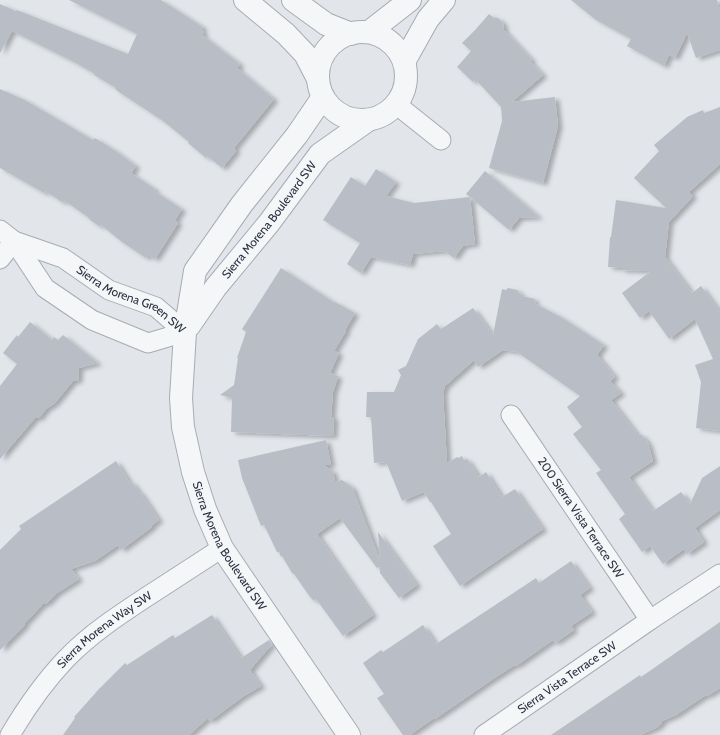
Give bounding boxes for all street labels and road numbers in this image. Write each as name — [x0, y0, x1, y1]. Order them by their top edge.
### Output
street label: Sierra Morena Boulevard SW — [218, 158, 320, 281]
street label: Sierra Morena Green SW — [74, 262, 189, 337]
street label: 200 Sierra Vista Terrace SW — [535, 454, 628, 581]
street label: Sierra Morena Boulevard SW — [190, 479, 270, 613]
street label: Sierra Morena Way SW — [53, 587, 155, 671]
street label: Sierra Vista Terrace SW — [514, 637, 620, 717]

